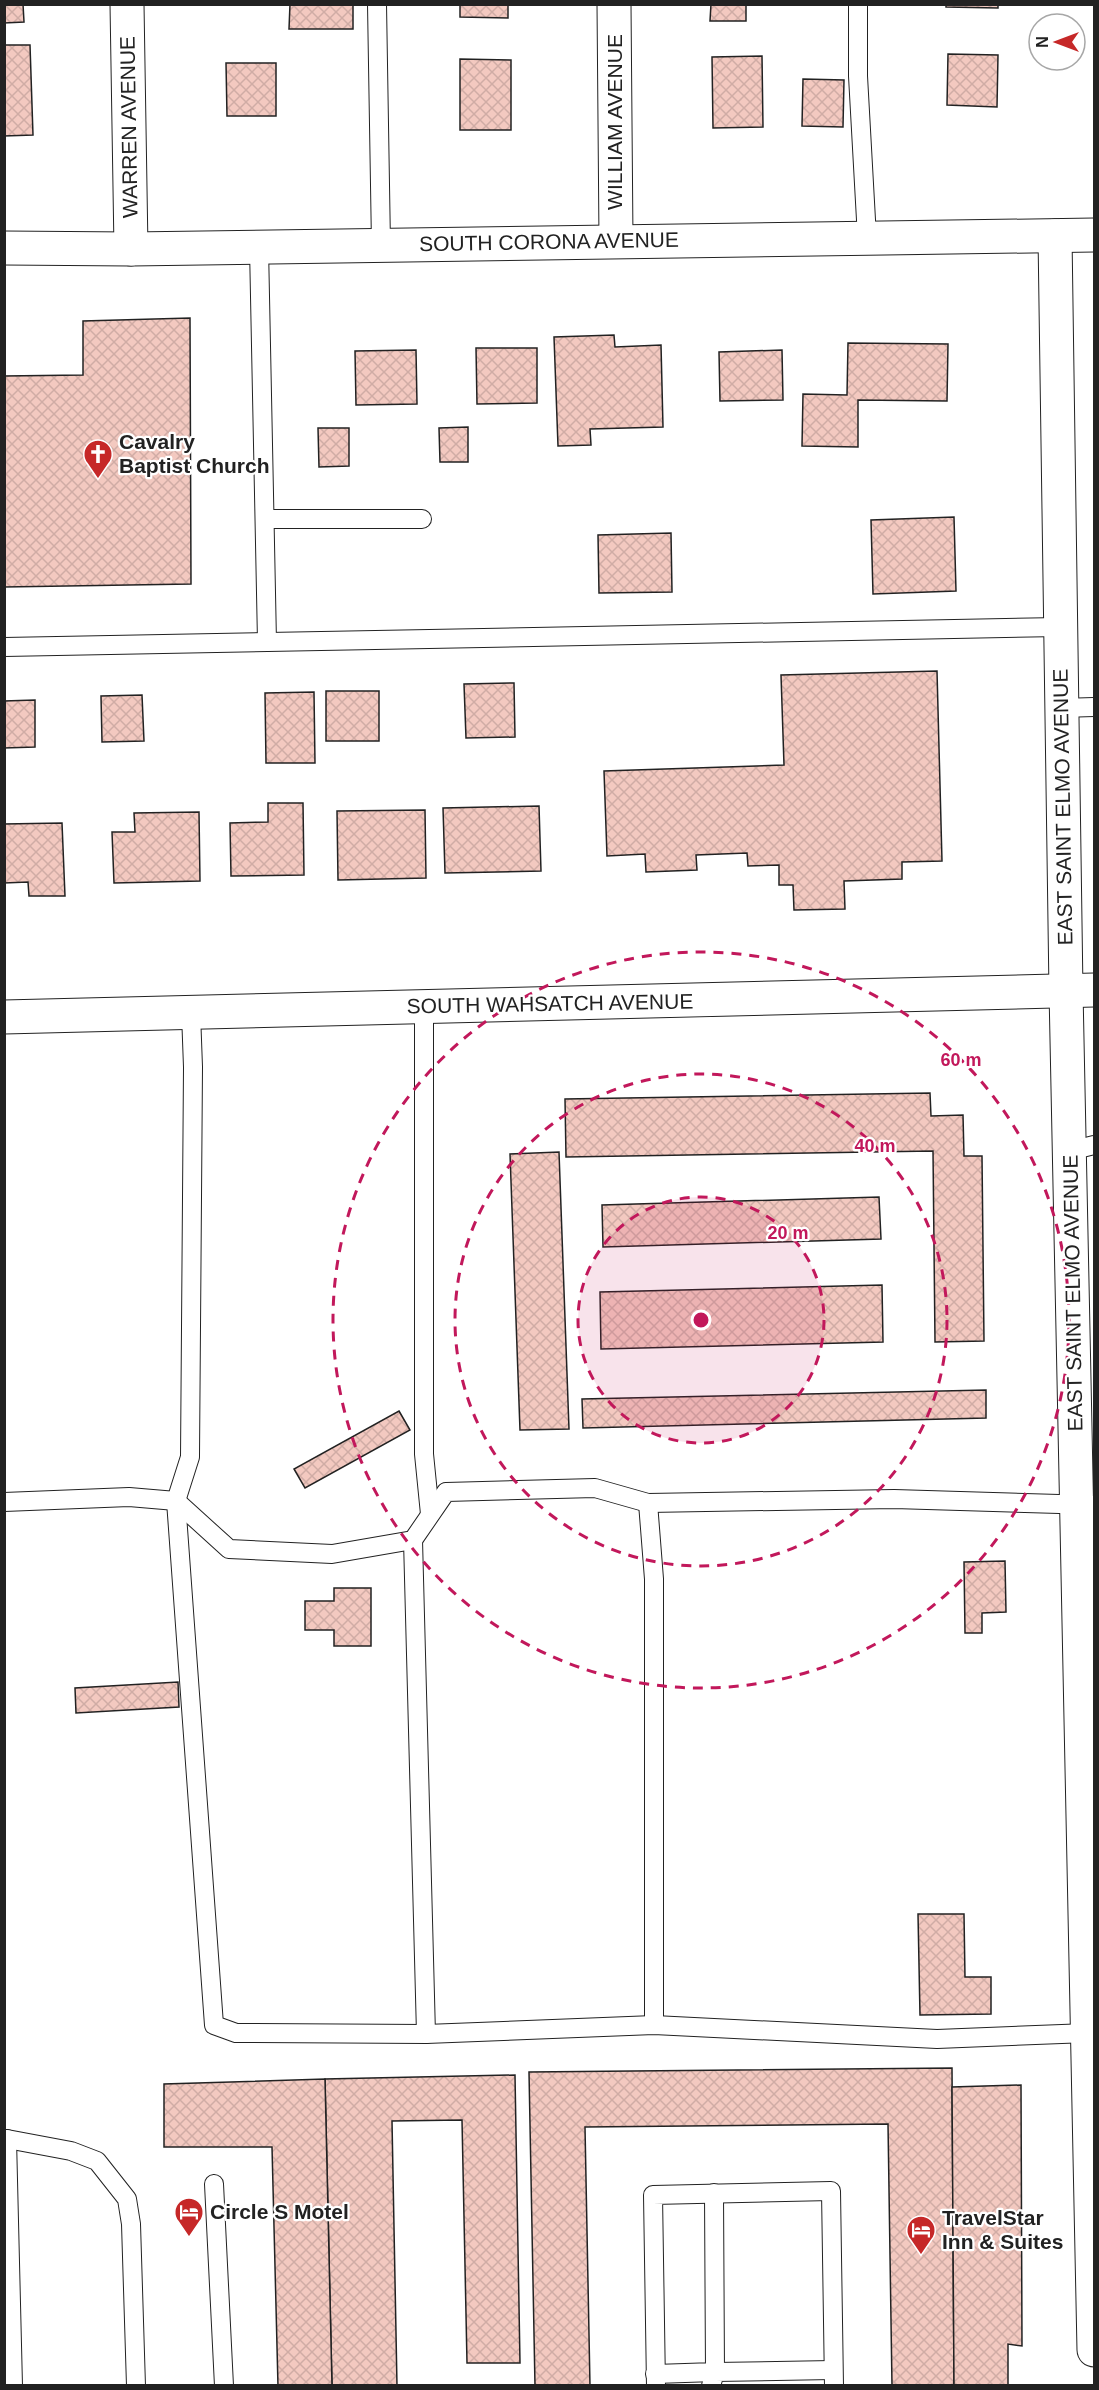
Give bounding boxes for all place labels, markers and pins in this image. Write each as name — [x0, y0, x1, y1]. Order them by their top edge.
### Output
place label: Cavalry Baptist Church — [119, 430, 270, 477]
church icon: Cavalry Baptist Church — [82, 438, 114, 480]
centre of rings — [691, 1310, 711, 1330]
hotel icon: Circle S Motel — [173, 2196, 205, 2238]
place label: Circle S Motel — [210, 2200, 349, 2223]
place label: TravelStar Inn & Suites — [942, 2206, 1063, 2253]
hotel icon: TravelStar Inn & Suites — [905, 2214, 937, 2256]

